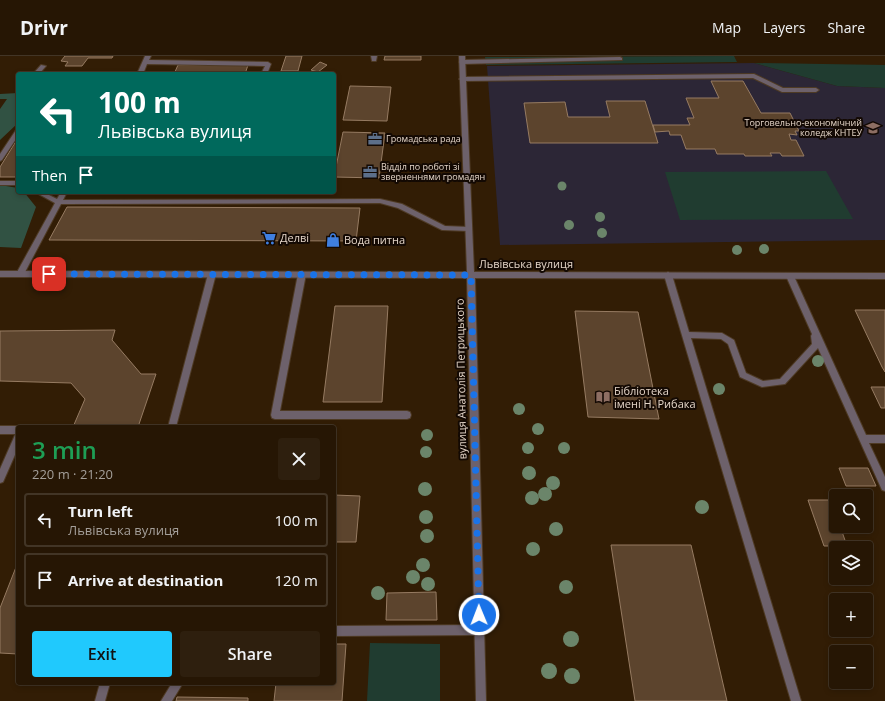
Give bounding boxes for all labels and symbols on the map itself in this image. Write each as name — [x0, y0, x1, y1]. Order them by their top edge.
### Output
place label: Торговельно-економічний коледж КНТЕУ — [744, 116, 862, 139]
school or university icon: Торговельно-економічний коледж КНТЕУ — [865, 120, 881, 136]
office icon: Громадська рада — [367, 131, 383, 147]
place label: Громадська рада — [386, 132, 461, 145]
place label: Відділ по роботі зі зверненнями громадян — [381, 160, 485, 183]
office icon: Відділ по роботі зі зверненнями громадян — [362, 164, 378, 180]
supermarket icon: Делві — [261, 230, 277, 246]
place label: Делві — [280, 230, 309, 245]
shop icon: Вода питна — [325, 232, 341, 248]
place label: Вода питна — [344, 232, 405, 247]
street label: Львівська вулиця — [479, 256, 573, 271]
pin — [32, 257, 66, 291]
street label: вулиця Анатолія Петрицького — [452, 298, 469, 460]
place label: Бібліотека імені Н. Рибака — [614, 383, 696, 411]
library icon: Бібліотека імені Н. Рибака — [595, 389, 611, 405]
position arrow — [458, 594, 500, 636]

